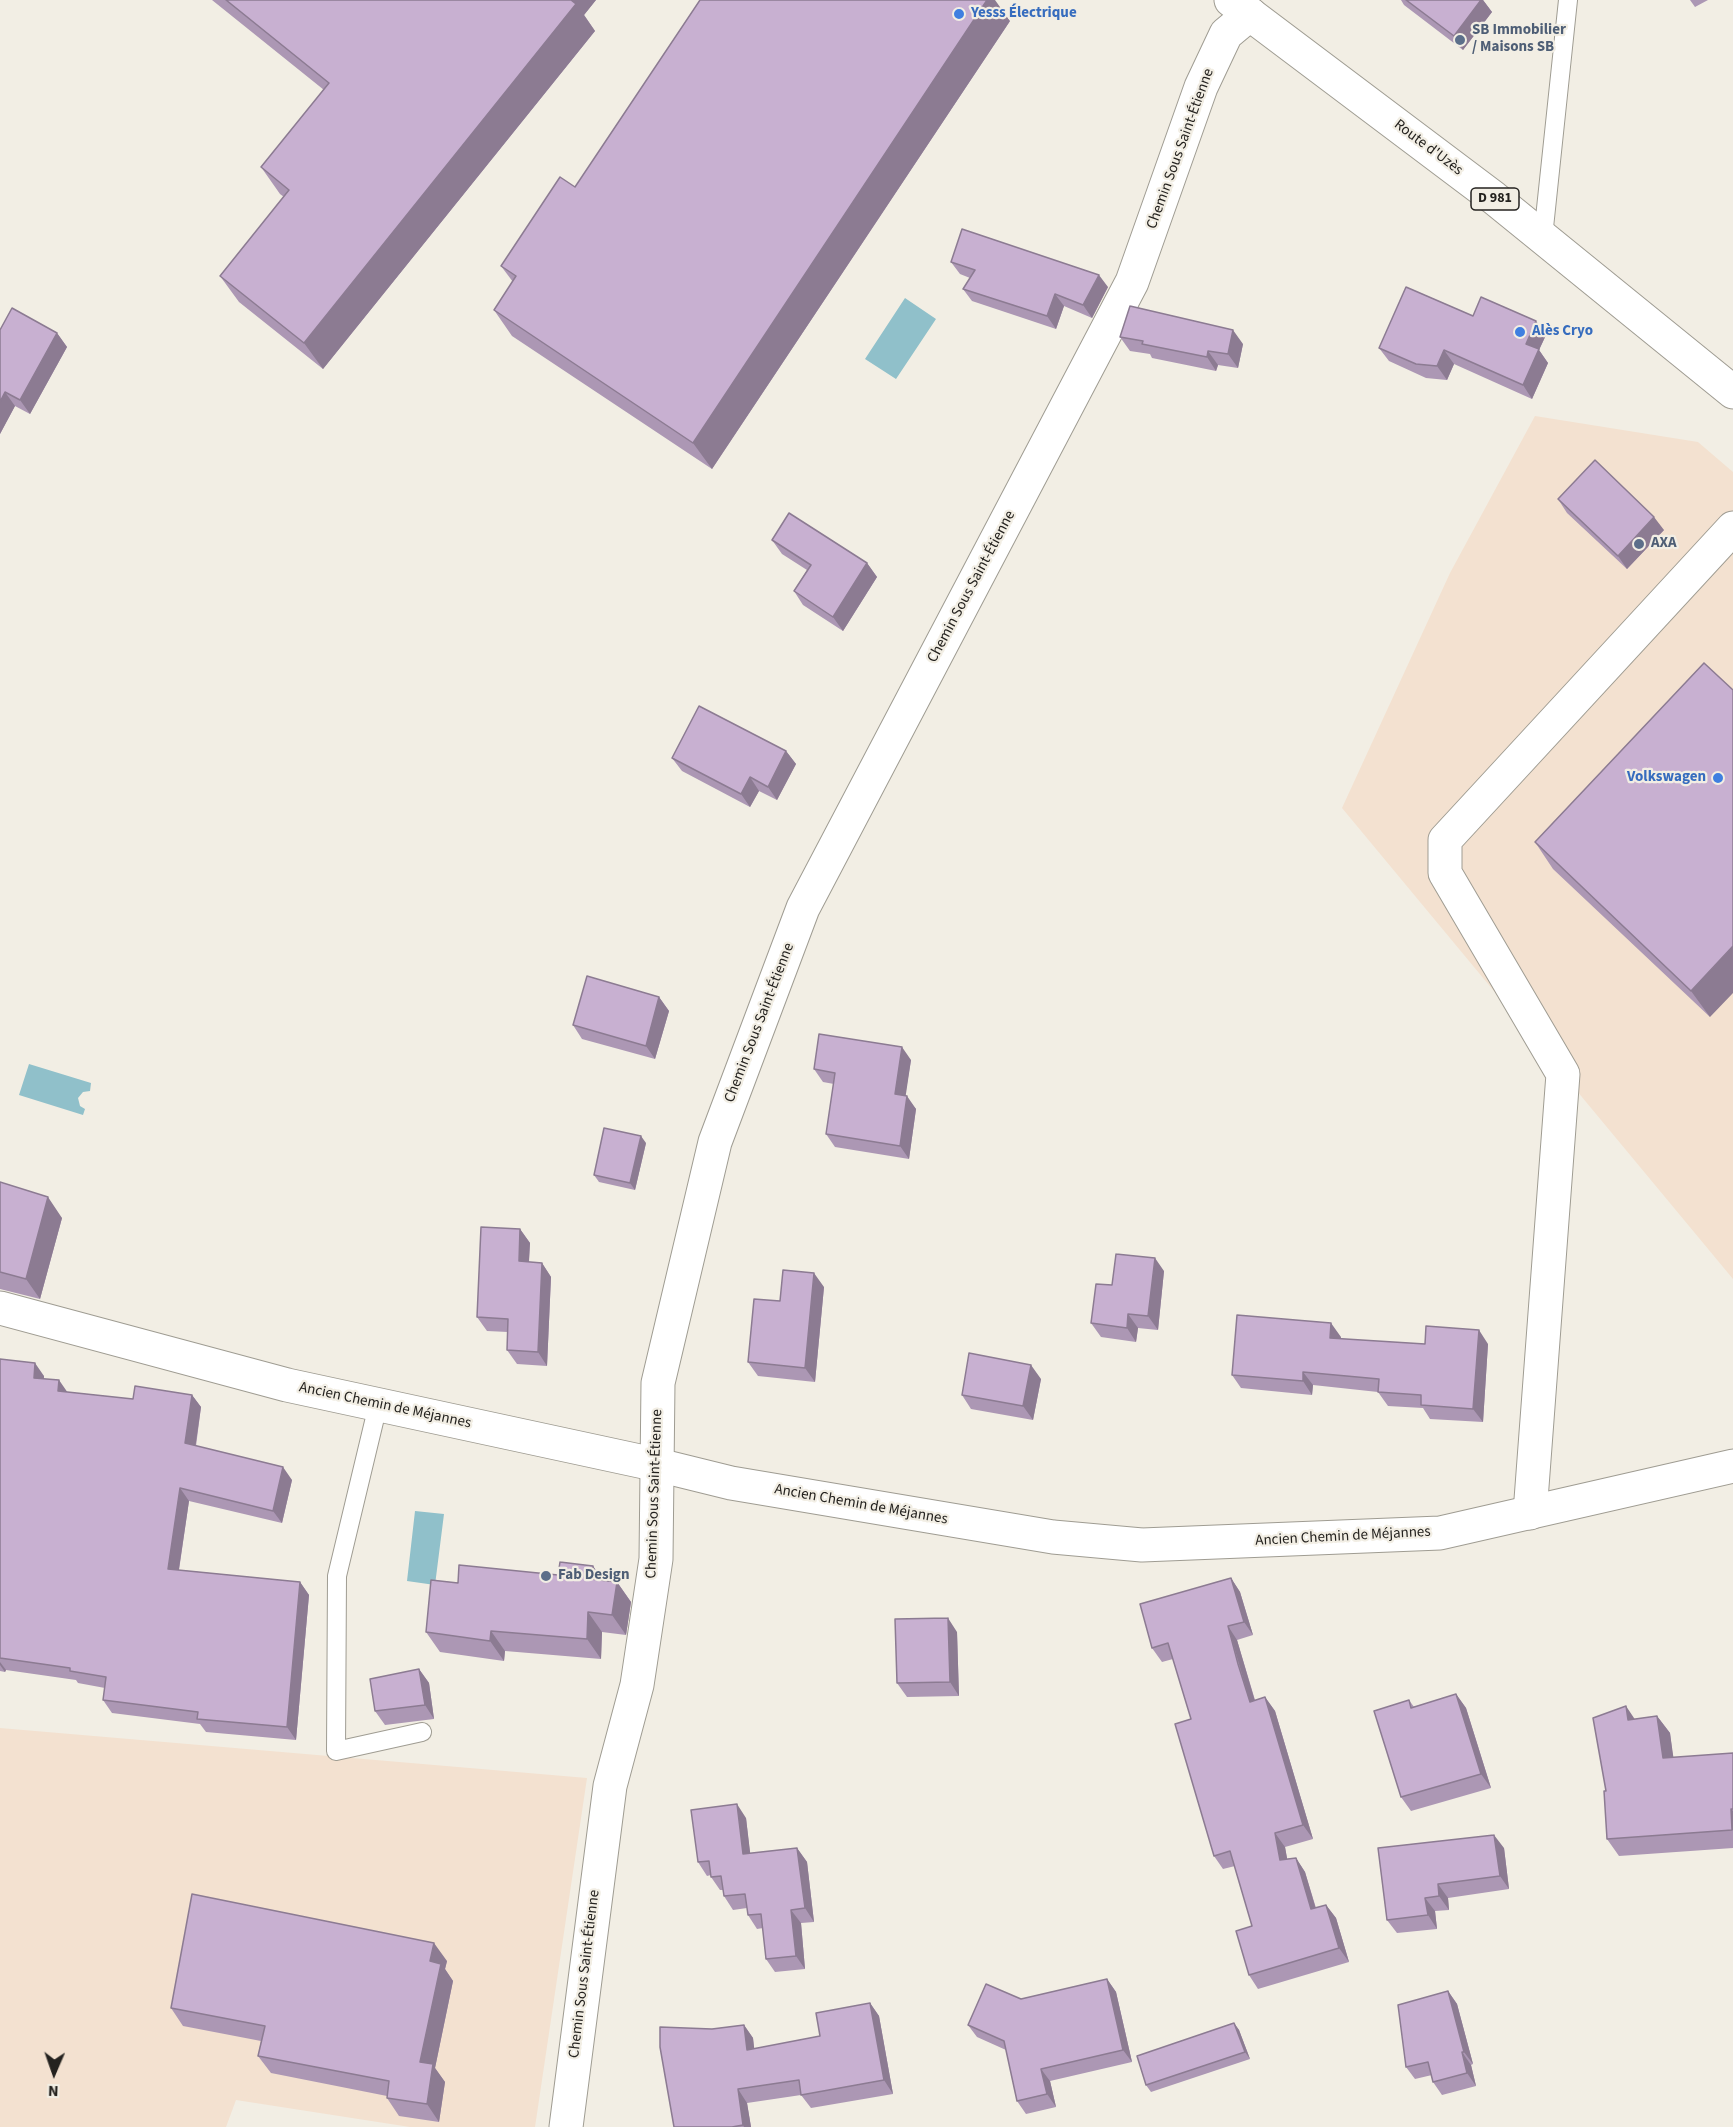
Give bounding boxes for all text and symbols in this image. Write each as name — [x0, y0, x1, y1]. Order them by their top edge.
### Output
place label: Yesss Électrique — [971, 5, 1077, 23]
marker: Yesss Électrique — [952, 7, 966, 21]
place label: SB Immobilier / Maisons SB — [1472, 22, 1566, 57]
marker: SB Immobilier / Maisons SB — [1453, 33, 1467, 47]
street label: Chemin Sous Saint-Étienne — [1144, 66, 1218, 232]
street label: Route d'Uzès — [1390, 116, 1466, 180]
road number: D 981 — [1471, 188, 1519, 210]
place label: Alès Cryo — [1532, 323, 1593, 341]
marker: Alès Cryo — [1513, 325, 1527, 339]
street label: Chemin Sous Saint-Étienne — [924, 508, 1020, 666]
place label: AXA — [1651, 535, 1677, 553]
marker: AXA — [1632, 537, 1646, 551]
place label: Volkswagen — [1627, 769, 1706, 787]
marker: Volkswagen — [1711, 771, 1725, 785]
street label: Chemin Sous Saint-Étienne — [721, 941, 799, 1105]
street label: Ancien Chemin de Méjannes — [297, 1379, 473, 1433]
street label: Chemin Sous Saint-Étienne — [643, 1409, 667, 1579]
street label: Ancien Chemin de Méjannes — [773, 1481, 949, 1529]
street label: Ancien Chemin de Méjannes — [1255, 1523, 1431, 1551]
place label: Fab Design — [558, 1567, 629, 1585]
marker: Fab Design — [539, 1569, 553, 1583]
street label: Chemin Sous Saint-Étienne — [566, 1889, 604, 2059]
north arrow — [24, 2043, 84, 2103]
text: N — [48, 2080, 59, 2102]

